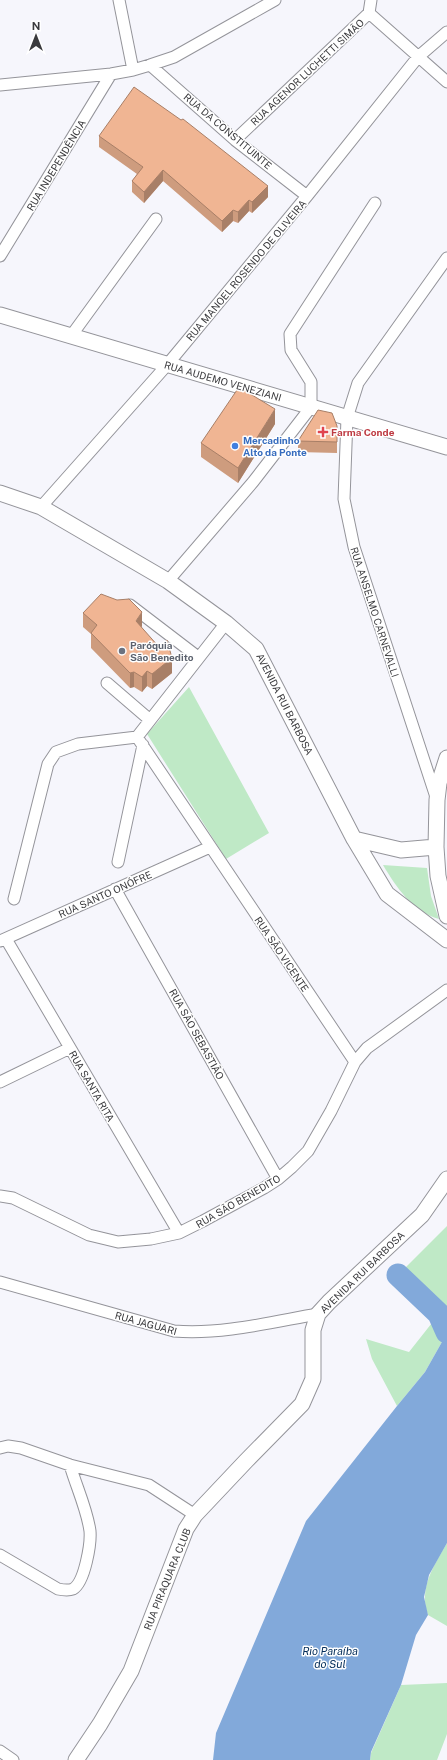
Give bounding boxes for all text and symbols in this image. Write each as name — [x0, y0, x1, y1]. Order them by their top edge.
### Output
north arrow — [16, 16, 56, 56]
street label: RUA AGENOR LUCHETTI SIMÃO — [248, 16, 366, 128]
text: N — [32, 20, 40, 32]
street label: RUA DA CONSTITUINTE — [181, 91, 275, 171]
street label: RUA INDEPENDÊNCIA — [24, 117, 88, 213]
street label: RUA MANOEL ROSENDO DE OLIVEIRA — [183, 197, 309, 343]
street label: RUA AUDEMO VENEZIANI — [163, 358, 283, 404]
place label: Farma Conde — [331, 426, 395, 438]
marker: Farma Conde — [318, 427, 328, 437]
place label: Mercadinho Alto da Ponte — [243, 434, 307, 458]
marker: Mercadinho Alto da Ponte — [230, 441, 240, 451]
street label: RUA ANSELMO CARNEVALLI — [348, 545, 402, 679]
place label: Paróquia São Benedito — [130, 639, 194, 663]
marker: Paróquia São Benedito — [117, 646, 127, 656]
street label: AVENIDA RUI BARBOSA — [254, 651, 316, 757]
street label: RUA SANTO ONÓFRE — [57, 868, 153, 920]
street label: RUA SÃO VICENTE — [252, 914, 312, 994]
street label: RUA SÃO SEBASTIÃO — [167, 987, 227, 1081]
street label: RUA SANTA RITA — [67, 1048, 117, 1124]
street label: RUA SÃO BENEDITO — [194, 1172, 282, 1230]
street label: AVENIDA RUI BARBOSA — [317, 1229, 407, 1315]
street label: RUA JAGUARI — [114, 1309, 178, 1337]
street label: RUA PIRAQUARA CLUB — [141, 1526, 193, 1632]
water label: Rio Paraíba do Sul — [302, 1645, 358, 1670]

